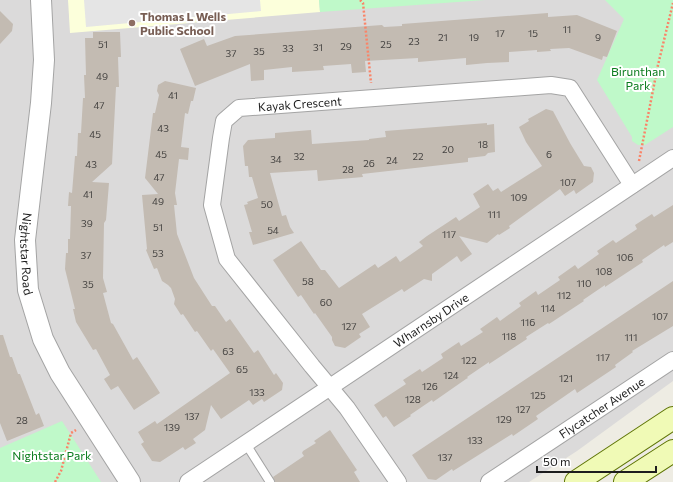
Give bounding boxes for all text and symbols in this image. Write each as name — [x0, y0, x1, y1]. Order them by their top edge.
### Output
place label: Thomas L Wells Public School — [140, 9, 226, 37]
marker: Thomas L Wells Public School — [127, 18, 137, 28]
house number: 11 — [563, 23, 571, 35]
house number: 17 — [495, 27, 505, 39]
house number: 15 — [528, 27, 538, 39]
house number: 21 — [438, 31, 448, 43]
house number: 19 — [469, 31, 479, 43]
house number: 9 — [595, 31, 601, 43]
house number: 23 — [408, 35, 420, 47]
house number: 51 — [98, 38, 108, 50]
house number: 25 — [380, 38, 392, 50]
house number: 29 — [340, 40, 352, 52]
house number: 31 — [313, 41, 323, 53]
house number: 33 — [282, 42, 294, 54]
house number: 35 — [253, 45, 265, 57]
house number: 37 — [226, 47, 236, 59]
park label: Birunthan Park — [611, 64, 665, 92]
house number: 49 — [96, 70, 108, 82]
house number: 41 — [168, 89, 178, 101]
street label: Kayak Crescent — [257, 93, 342, 114]
house number: 47 — [93, 99, 105, 111]
house number: 43 — [157, 122, 169, 134]
house number: 45 — [89, 128, 101, 140]
house number: 18 — [478, 138, 488, 150]
house number: 20 — [442, 143, 454, 155]
house number: 45 — [155, 148, 167, 160]
house number: 6 — [546, 148, 552, 160]
house number: 32 — [293, 150, 305, 162]
house number: 22 — [412, 150, 424, 162]
house number: 34 — [270, 153, 282, 165]
house number: 24 — [386, 154, 398, 166]
house number: 26 — [363, 157, 375, 169]
house number: 43 — [85, 158, 97, 170]
house number: 28 — [342, 163, 354, 175]
house number: 47 — [153, 171, 165, 183]
house number: 107 — [560, 176, 576, 188]
house number: 41 — [83, 188, 93, 200]
house number: 109 — [511, 191, 527, 203]
house number: 49 — [152, 195, 164, 207]
house number: 50 — [261, 198, 273, 210]
house number: 111 — [488, 208, 500, 220]
street label: Nightstar Road — [18, 212, 36, 297]
house number: 39 — [81, 217, 93, 229]
house number: 51 — [153, 221, 163, 233]
house number: 54 — [267, 224, 279, 236]
house number: 117 — [442, 228, 456, 240]
house number: 53 — [152, 247, 164, 259]
house number: 37 — [81, 249, 91, 261]
house number: 106 — [617, 251, 633, 263]
house number: 108 — [596, 265, 612, 277]
house number: 58 — [302, 275, 314, 287]
house number: 110 — [576, 277, 592, 289]
house number: 35 — [82, 278, 94, 290]
house number: 112 — [557, 289, 571, 301]
street label: Wharnsby Drive — [391, 290, 471, 350]
house number: 60 — [320, 296, 332, 308]
house number: 114 — [541, 302, 555, 314]
house number: 107 — [652, 310, 668, 322]
house number: 116 — [521, 316, 535, 328]
house number: 127 — [341, 320, 357, 332]
house number: 118 — [502, 330, 516, 342]
house number: 111 — [625, 331, 637, 343]
house number: 63 — [222, 345, 234, 357]
house number: 117 — [596, 351, 610, 363]
house number: 122 — [461, 354, 477, 366]
house number: 65 — [236, 363, 248, 375]
house number: 124 — [443, 369, 459, 381]
house number: 121 — [559, 372, 573, 384]
street label: Flycatcher Avenue — [556, 374, 647, 441]
house number: 126 — [422, 380, 438, 392]
house number: 133 — [249, 386, 265, 398]
house number: 125 — [530, 389, 546, 401]
house number: 128 — [405, 393, 421, 405]
house number: 127 — [515, 403, 531, 415]
house number: 137 — [184, 410, 200, 422]
house number: 129 — [496, 413, 512, 425]
house number: 28 — [16, 414, 28, 426]
house number: 139 — [164, 421, 180, 433]
house number: 133 — [467, 434, 483, 446]
park label: Nightstar Park — [12, 448, 92, 462]
scale bar — [537, 448, 656, 474]
house number: 137 — [437, 451, 453, 463]
text: 50 m — [543, 454, 571, 468]

